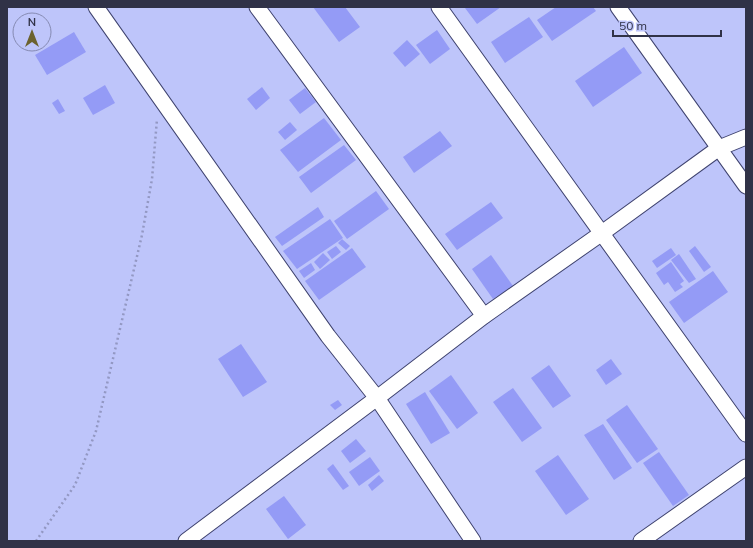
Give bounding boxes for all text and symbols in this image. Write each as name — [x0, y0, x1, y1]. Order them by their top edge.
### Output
north arrow — [12, 12, 52, 52]
scale bar — [613, 12, 721, 38]
text: N — [28, 15, 36, 29]
text: 50 m — [619, 18, 647, 33]

